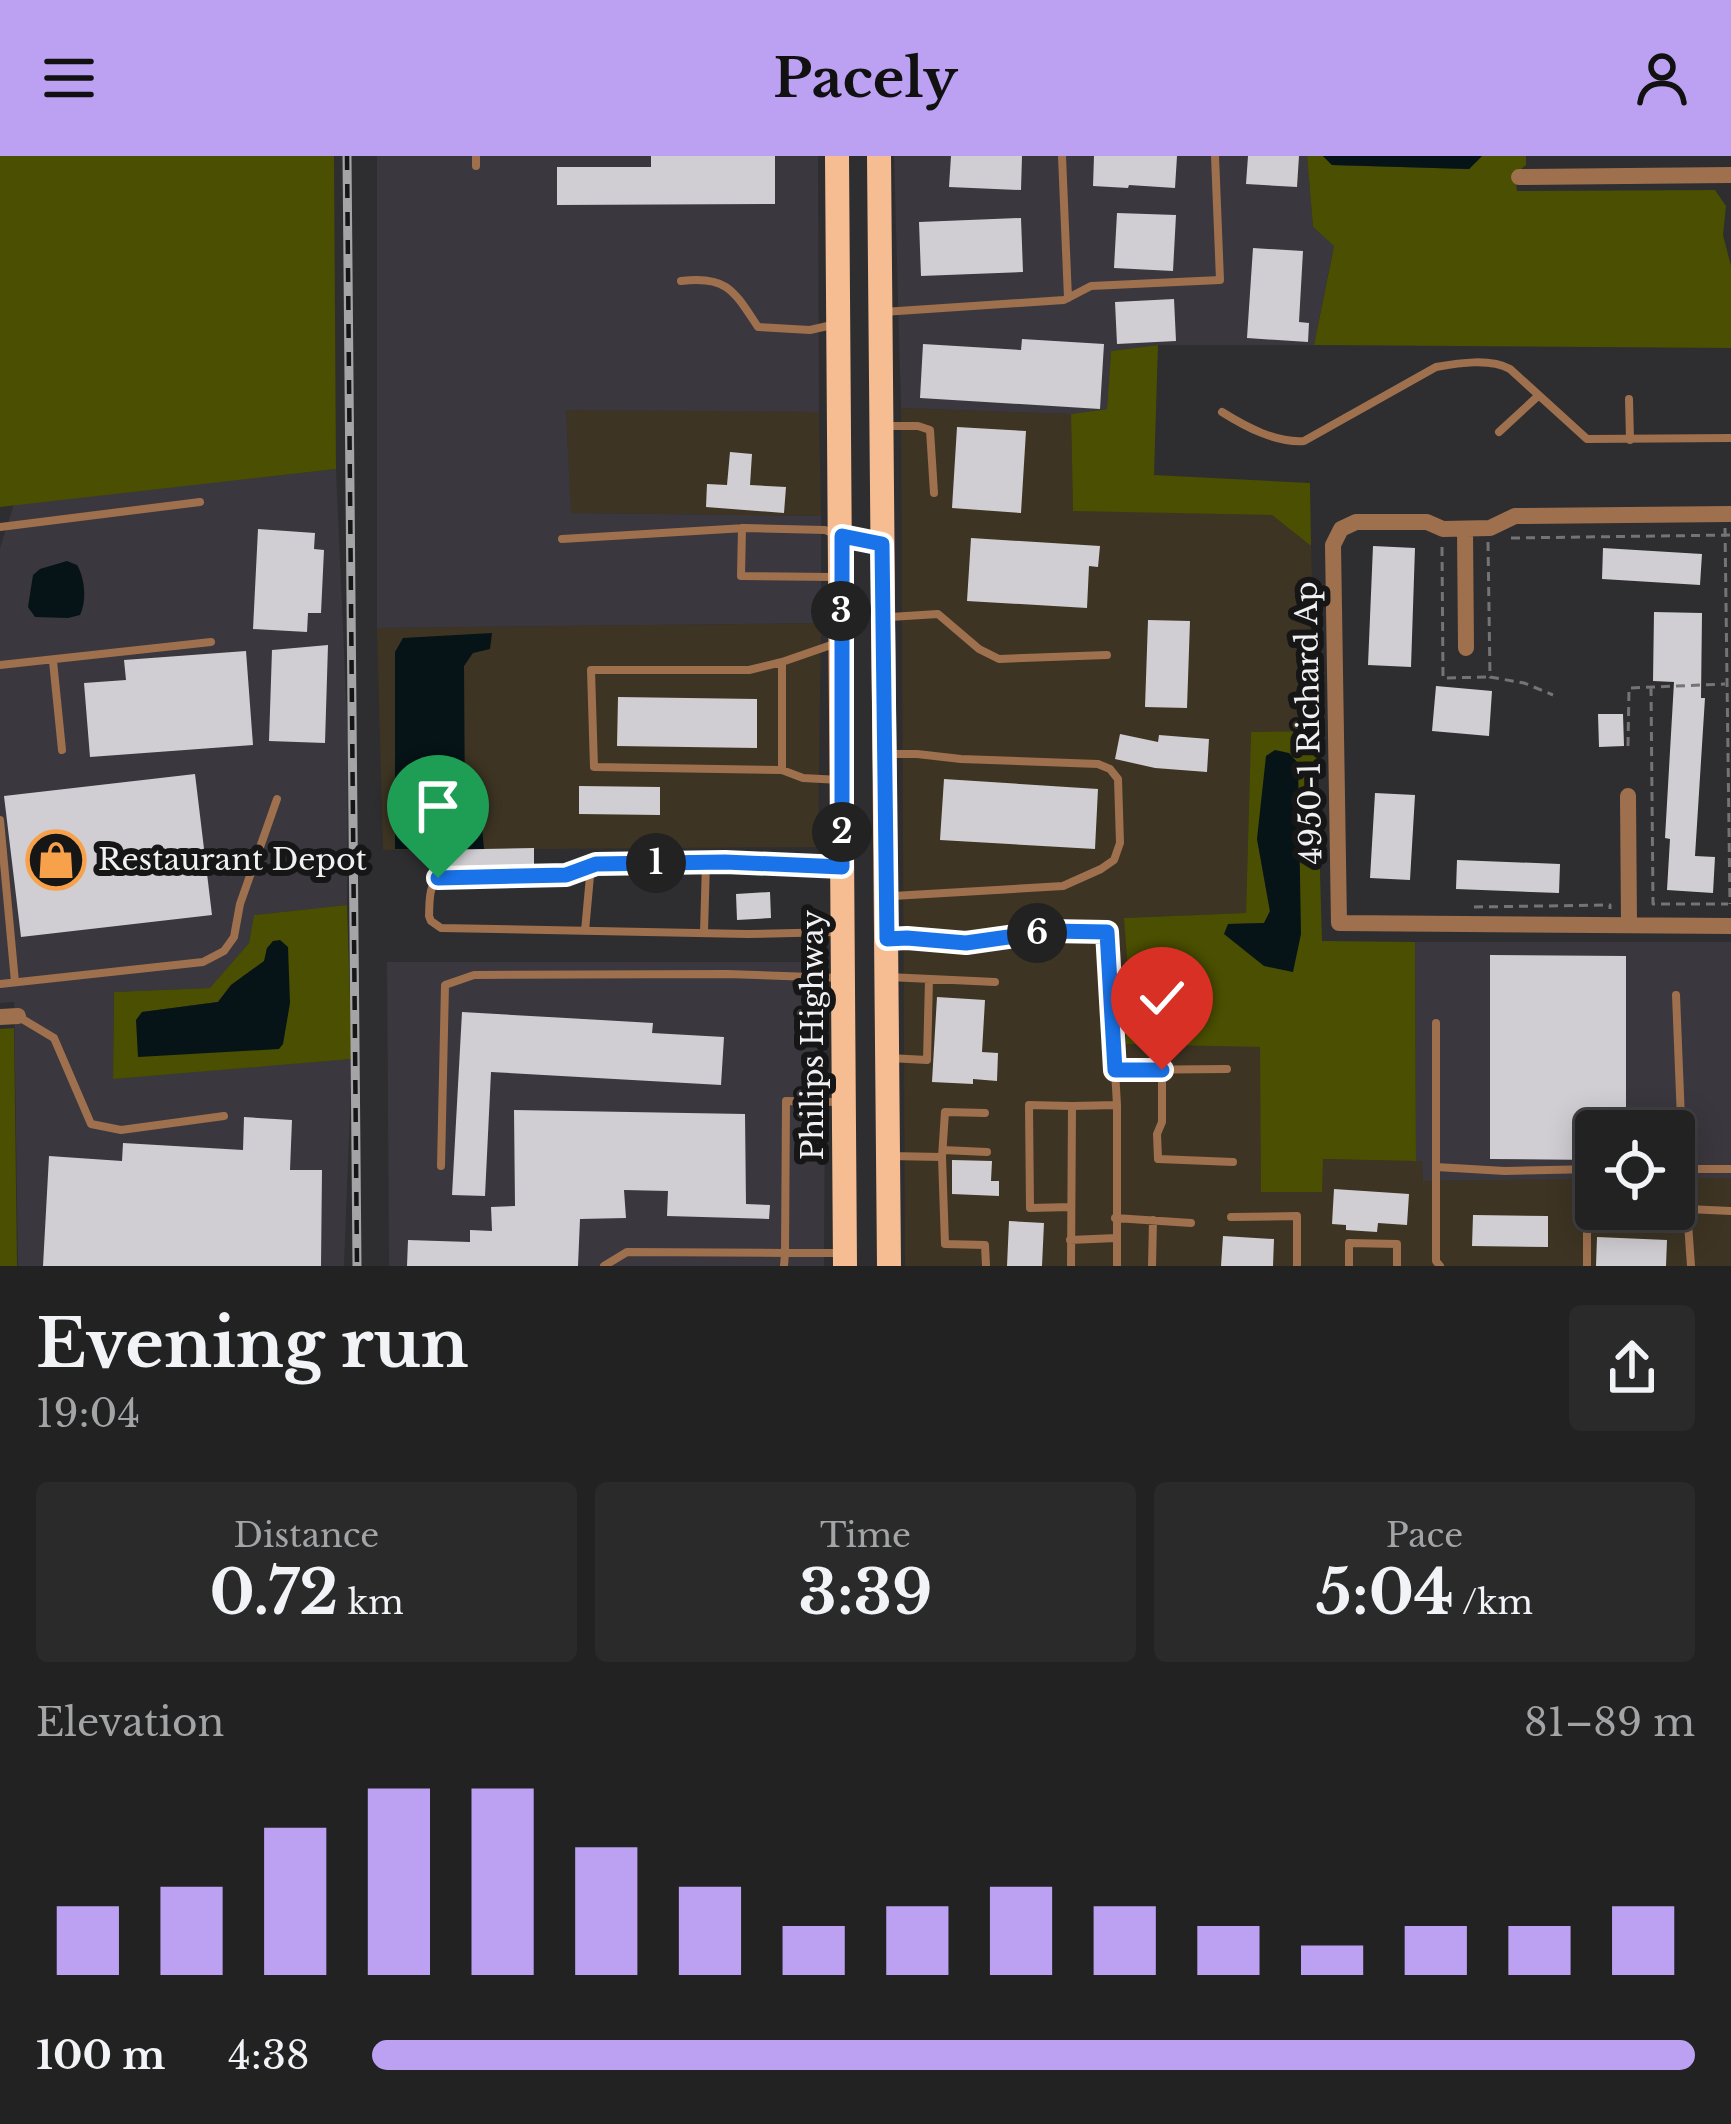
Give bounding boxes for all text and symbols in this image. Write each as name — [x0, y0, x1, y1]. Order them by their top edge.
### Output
icon: menu — [36, 45, 102, 111]
text: Pacely — [773, 45, 958, 112]
icon: person — [1629, 45, 1695, 111]
pin: 3 — [811, 581, 871, 641]
street label: 4950-1 Richard Ap — [1288, 581, 1329, 865]
text: 3 — [830, 590, 852, 631]
pin — [387, 755, 489, 878]
icon: arrive — [405, 773, 471, 839]
pin: 2 — [812, 802, 872, 862]
text: 2 — [831, 811, 853, 852]
shop icon: Restaurant Depot — [25, 829, 87, 891]
pin: 1 — [626, 833, 686, 893]
place label: Restaurant Depot — [98, 841, 368, 878]
text: 1 — [649, 842, 663, 883]
pin: 6 — [1007, 903, 1067, 963]
street label: Philips Highway — [794, 910, 831, 1160]
text: 6 — [1026, 912, 1048, 953]
pin — [1111, 947, 1213, 1070]
icon: check — [1129, 965, 1195, 1031]
map controls — [1575, 1110, 1695, 1230]
button: locate — [1575, 1110, 1695, 1230]
text: Evening run — [36, 1303, 469, 1385]
button: share — [1569, 1305, 1695, 1431]
text: 19:04 — [36, 1389, 140, 1438]
text: Distance — [234, 1515, 379, 1556]
text: Time — [820, 1515, 911, 1556]
text: Pace — [1386, 1515, 1463, 1556]
text: 0.72 — [209, 1556, 338, 1630]
text: 3:39 — [799, 1556, 932, 1630]
text: 5:04 — [1316, 1556, 1454, 1630]
text: km — [338, 1582, 404, 1623]
text: /km — [1454, 1582, 1533, 1623]
text: Elevation — [36, 1698, 224, 1747]
text: 81–89 m — [1524, 1698, 1695, 1747]
text: 100 m — [36, 2031, 165, 2080]
text: 4:38 — [228, 2031, 310, 2080]

